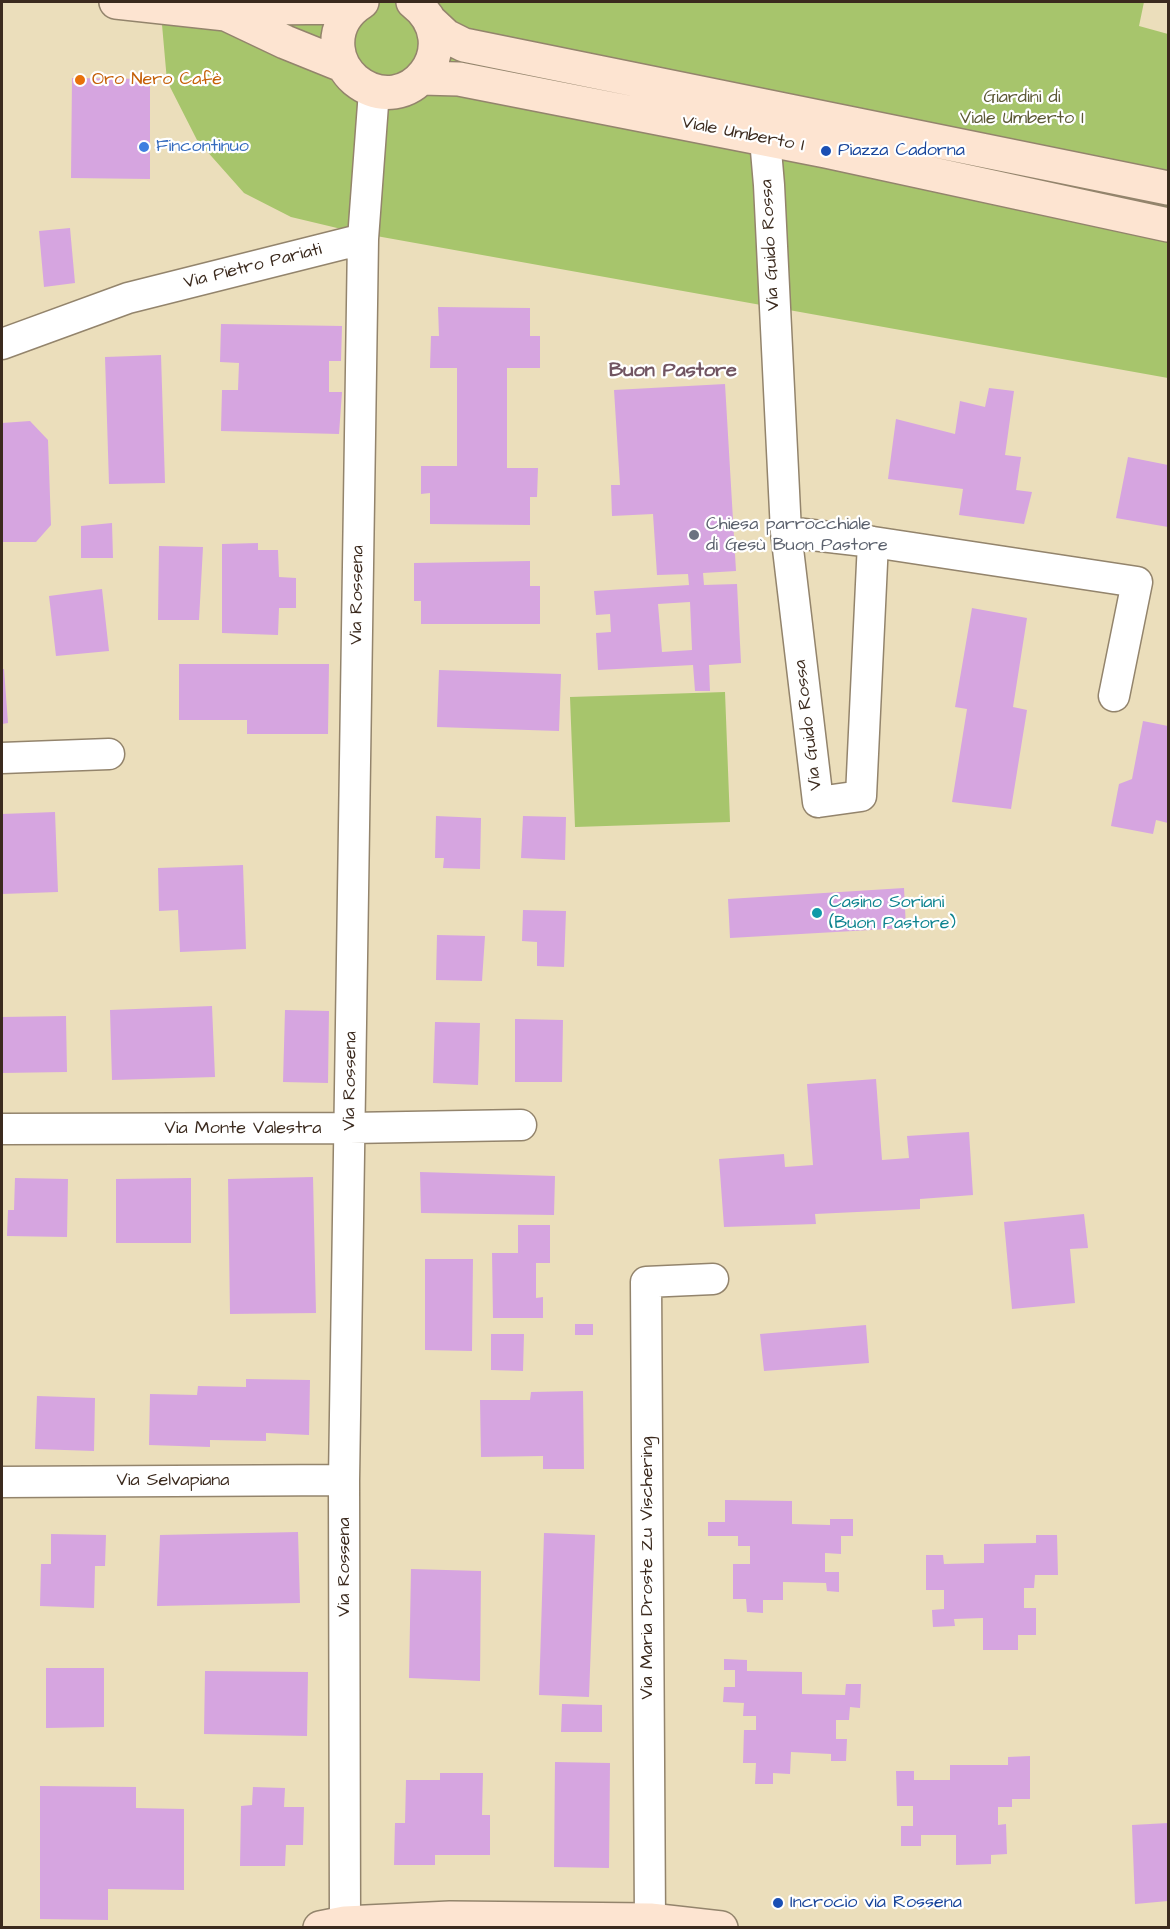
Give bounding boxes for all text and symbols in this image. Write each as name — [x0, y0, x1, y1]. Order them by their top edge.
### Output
place label: Oro Nero Cafè — [92, 69, 222, 91]
marker: Oro Nero Cafè — [73, 73, 87, 87]
park label: Giardini di Viale Umberto I — [960, 87, 1084, 130]
street label: Viale Umberto I — [680, 113, 806, 157]
place label: Fincontinuo — [156, 136, 249, 158]
marker: Fincontinuo — [137, 140, 151, 154]
place label: Piazza Cadorna — [838, 140, 965, 162]
marker: Piazza Cadorna — [819, 144, 833, 158]
street label: Via Guido Rossa — [757, 179, 785, 311]
street label: Via Pietro Pariati — [182, 239, 324, 295]
district label: Buon Pastore — [609, 360, 737, 384]
place label: Chiesa parrocchiale di Gesù Buon Pastore — [706, 514, 888, 556]
marker: Chiesa parrocchiale di Gesù Buon Pastore — [687, 528, 701, 542]
street label: Via Rossena — [346, 545, 370, 645]
street label: Via Guido Rossa — [790, 658, 828, 792]
place label: Casino Soriani (Buon Pastore) — [829, 892, 956, 934]
marker: Casino Soriani (Buon Pastore) — [810, 906, 824, 920]
street label: Via Rossena — [339, 1031, 363, 1131]
street label: Via Monte Valestra — [164, 1118, 322, 1140]
street label: Via Maria Droste Zu Vischering — [637, 1437, 659, 1699]
street label: Via Selvapiana — [116, 1470, 230, 1492]
street label: Via Rossena — [334, 1517, 356, 1617]
place label: Incrocio via Rossena — [790, 1892, 962, 1914]
marker: Incrocio via Rossena — [771, 1896, 785, 1910]

